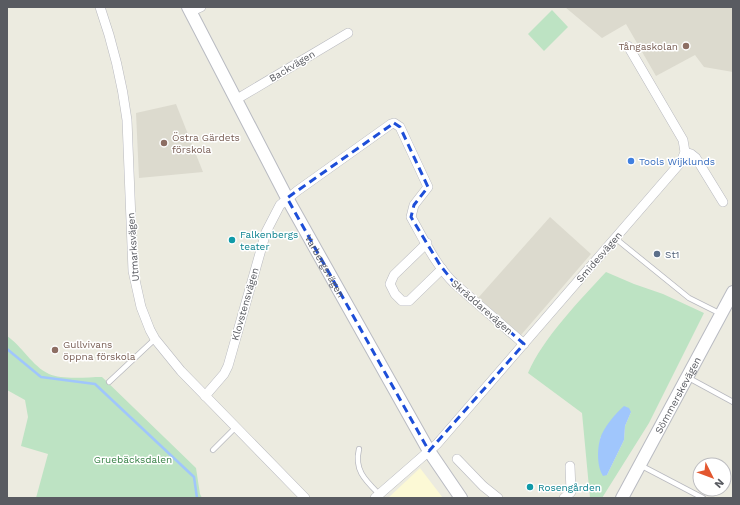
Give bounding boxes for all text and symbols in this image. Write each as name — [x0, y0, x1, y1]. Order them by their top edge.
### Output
place label: Tångaskolan — [618, 41, 678, 52]
marker: Tångaskolan — [681, 41, 691, 51]
street label: Backvägen — [267, 48, 317, 84]
place label: Östra Gärdets förskola — [172, 132, 240, 155]
marker: Östra Gärdets förskola — [159, 138, 169, 148]
marker: Tools Wijklunds — [626, 156, 636, 166]
place label: Tools Wijklunds — [639, 156, 715, 167]
street label: Utmarksvägen — [125, 212, 141, 282]
place label: Falkenbergs teater — [240, 229, 298, 252]
street label: Smidesvägen — [574, 229, 624, 285]
street label: Varbergsvägen — [303, 233, 347, 299]
marker: Falkenbergs teater — [227, 235, 237, 245]
marker: St1 — [652, 249, 662, 259]
place label: St1 — [665, 249, 680, 260]
street label: Klovstensvägen — [229, 266, 261, 342]
street label: Skräddarevägen — [449, 277, 515, 337]
place label: Gullvivans öppna förskola — [63, 339, 136, 362]
marker: Gullvivans öppna förskola — [50, 345, 60, 355]
street label: Sömmerskevägen — [652, 355, 703, 435]
park label: Gruebäcksdalen — [94, 454, 172, 465]
north arrow — [692, 457, 732, 497]
text: N — [712, 476, 727, 491]
marker: Rosengården — [525, 482, 535, 492]
place label: Rosengården — [538, 482, 601, 493]

